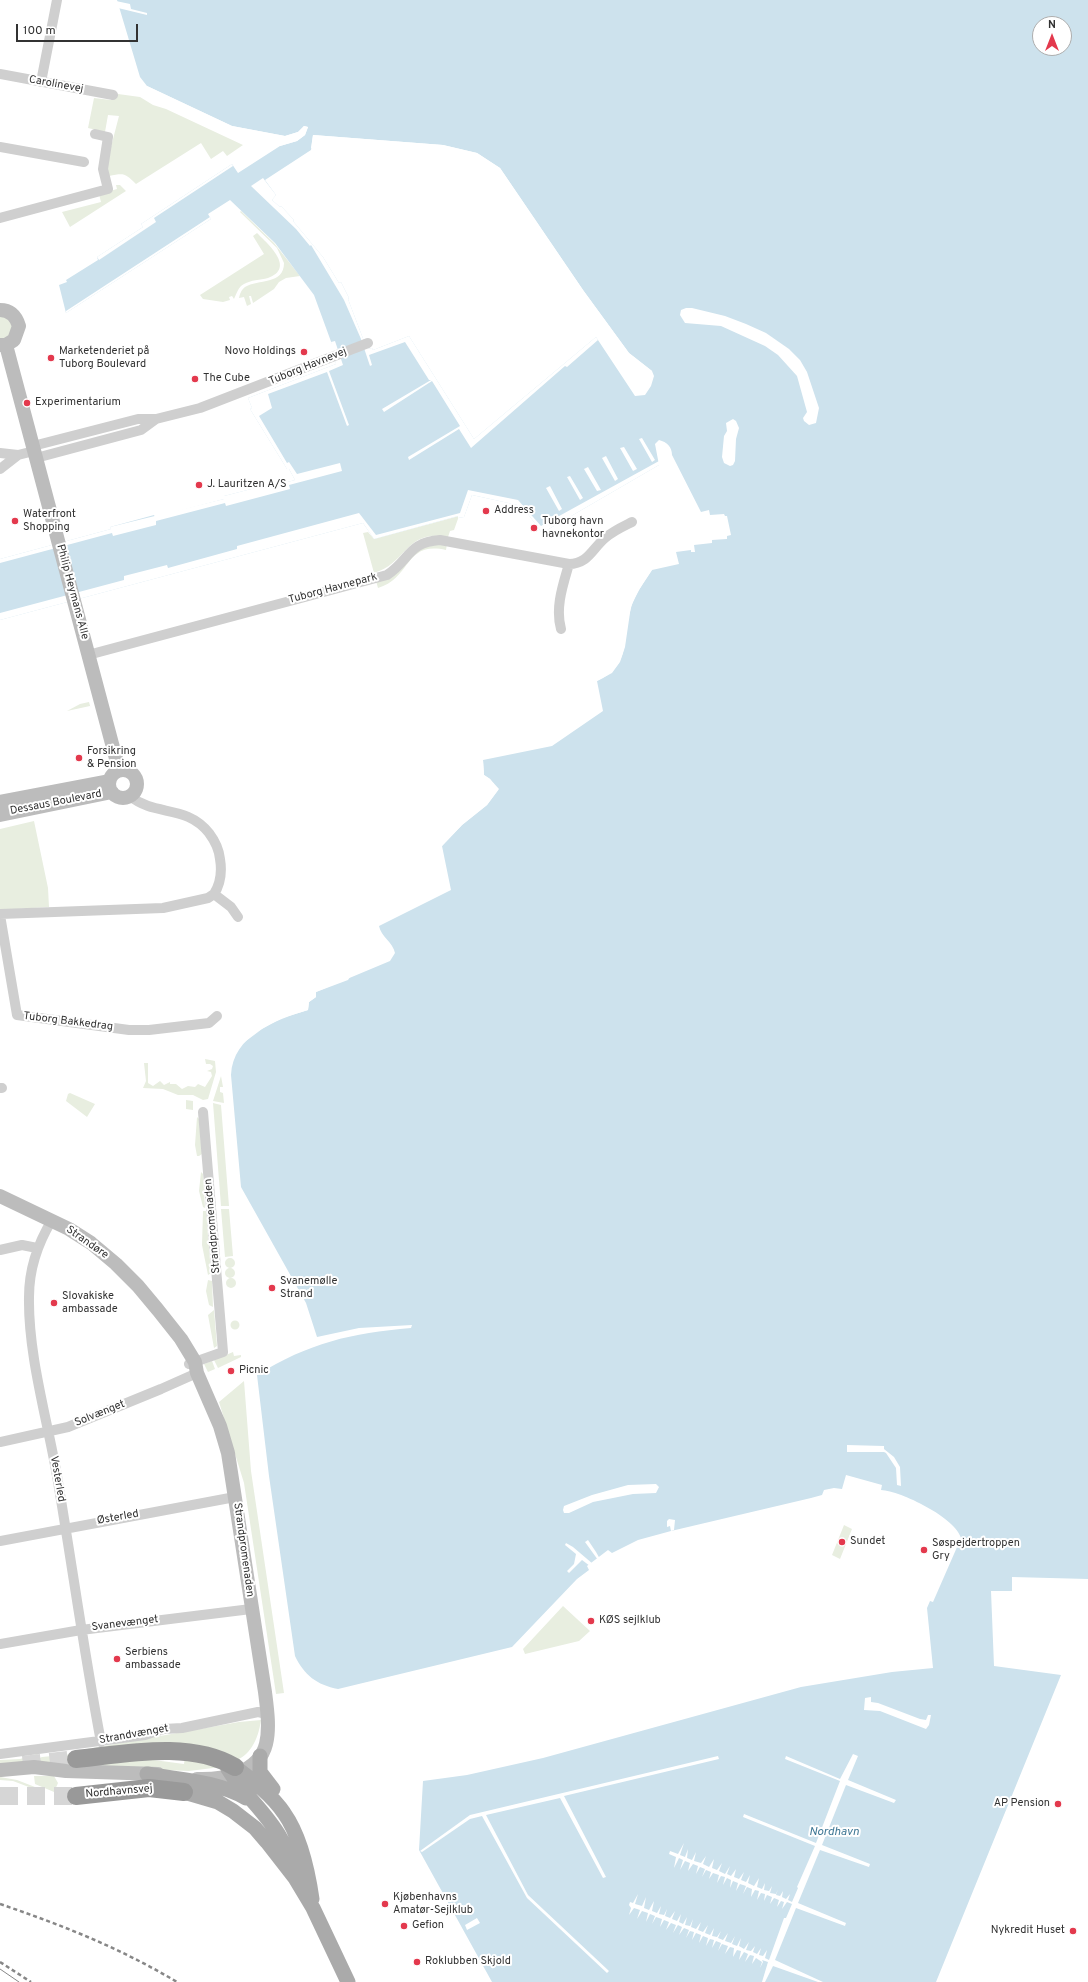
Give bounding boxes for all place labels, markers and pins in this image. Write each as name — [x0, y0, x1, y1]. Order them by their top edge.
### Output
place label: Marketenderiet på Tuborg Boulevard — [59, 345, 149, 371]
place label: Novo Holdings — [224, 345, 296, 359]
marker: Novo Holdings — [299, 347, 309, 357]
marker: Marketenderiet på Tuborg Boulevard — [46, 353, 56, 363]
place label: The Cube — [203, 372, 250, 386]
marker: The Cube — [190, 374, 200, 384]
place label: Experimentarium — [35, 396, 121, 410]
marker: Experimentarium — [22, 398, 32, 408]
place label: J. Lauritzen A/S — [207, 478, 286, 492]
marker: J. Lauritzen A/S — [194, 480, 204, 490]
place label: Address — [494, 504, 534, 518]
marker: Address — [481, 506, 491, 516]
place label: Waterfront Shopping — [23, 508, 76, 534]
place label: Tuborg havn havnekontor — [542, 515, 604, 541]
marker: Waterfront Shopping — [10, 516, 20, 526]
marker: Tuborg havn havnekontor — [529, 523, 539, 533]
place label: Forsikring & Pension — [87, 745, 136, 771]
marker: Forsikring & Pension — [74, 753, 84, 763]
place label: Svanemølle Strand — [280, 1275, 337, 1301]
marker: Svanemølle Strand — [267, 1283, 277, 1293]
place label: Slovakiske ambassade — [62, 1290, 118, 1316]
marker: Slovakiske ambassade — [49, 1298, 59, 1308]
place label: Picnic — [239, 1364, 269, 1378]
marker: Picnic — [226, 1366, 236, 1376]
place label: Sundet — [850, 1535, 885, 1549]
marker: Sundet — [837, 1537, 847, 1547]
place label: Søspejdertroppen Gry — [932, 1537, 1020, 1563]
marker: Søspejdertroppen Gry — [919, 1545, 929, 1555]
place label: KØS sejlklub — [599, 1614, 661, 1628]
marker: KØS sejlklub — [586, 1616, 596, 1626]
place label: Serbiens ambassade — [125, 1646, 181, 1672]
marker: Serbiens ambassade — [112, 1654, 122, 1664]
place label: AP Pension — [994, 1797, 1050, 1811]
marker: AP Pension — [1053, 1799, 1063, 1809]
place label: Kjøbenhavns Amatør-Sejlklub — [393, 1891, 473, 1917]
marker: Kjøbenhavns Amatør-Sejlklub — [380, 1899, 390, 1909]
place label: Gefion — [412, 1919, 444, 1933]
marker: Gefion — [399, 1921, 409, 1931]
place label: Nykredit Huset — [991, 1924, 1065, 1938]
marker: Nykredit Huset — [1068, 1926, 1078, 1936]
place label: Roklubben Skjold — [425, 1955, 511, 1969]
marker: Roklubben Skjold — [412, 1957, 422, 1967]

